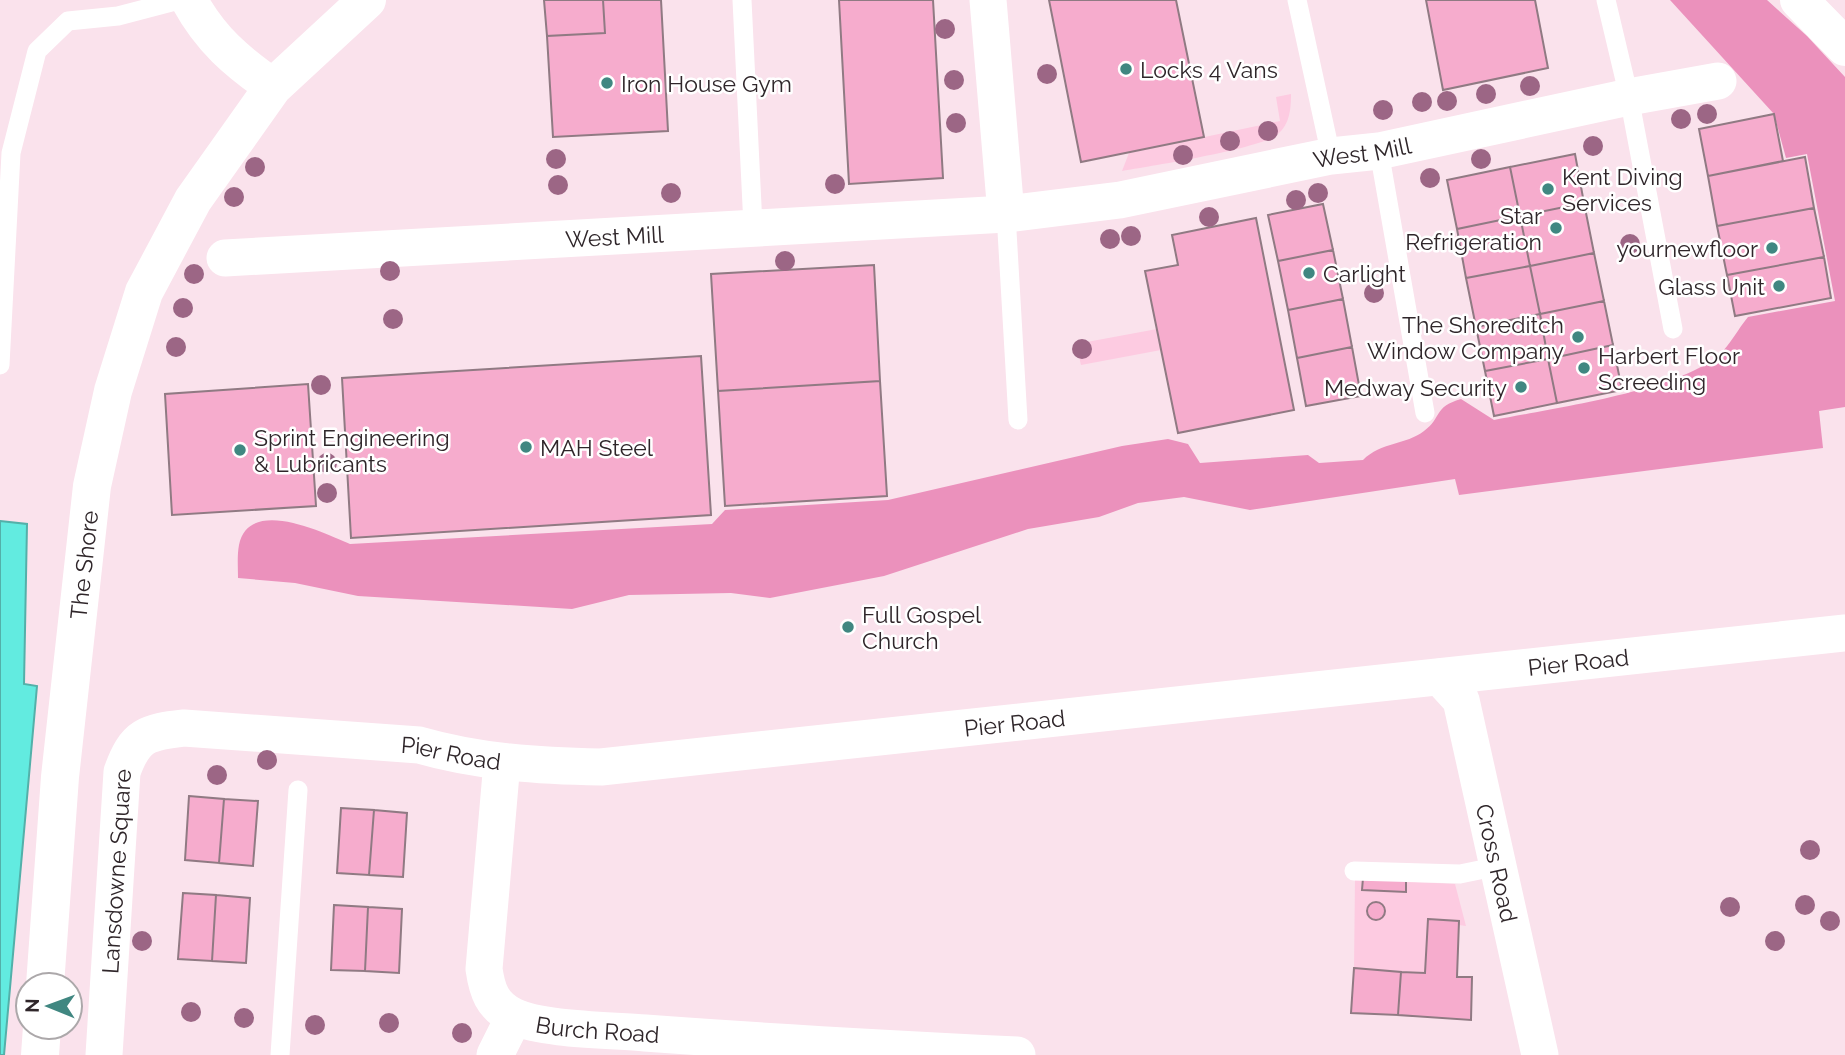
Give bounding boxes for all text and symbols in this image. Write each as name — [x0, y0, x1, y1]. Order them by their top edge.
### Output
place label: Locks 4 Vans — [1140, 56, 1278, 83]
marker: Locks 4 Vans — [1118, 61, 1134, 77]
place label: Iron House Gym — [621, 70, 792, 97]
marker: Iron House Gym — [599, 75, 615, 91]
street label: West Mill — [1311, 131, 1414, 173]
place label: Kent Diving Services — [1562, 163, 1683, 216]
marker: Kent Diving Services — [1540, 181, 1556, 197]
place label: Star Refrigeration — [1405, 202, 1542, 255]
street label: West Mill — [564, 220, 665, 252]
marker: Star Refrigeration — [1548, 220, 1564, 236]
place label: yournewfloor — [1616, 235, 1758, 262]
marker: yournewfloor — [1764, 240, 1780, 256]
place label: Carlight — [1323, 260, 1406, 287]
marker: Carlight — [1301, 265, 1317, 281]
place label: Glass Unit — [1658, 273, 1765, 300]
marker: Glass Unit — [1771, 278, 1787, 294]
place label: The Shoreditch Window Company — [1367, 311, 1564, 364]
marker: The Shoreditch Window Company — [1570, 329, 1586, 345]
place label: Harbert Floor Screeding — [1598, 342, 1740, 395]
marker: Harbert Floor Screeding — [1576, 360, 1592, 376]
place label: Medway Security — [1324, 374, 1507, 401]
marker: Medway Security — [1513, 379, 1529, 395]
place label: Sprint Engineering & Lubricants — [254, 424, 450, 477]
place label: MAH Steel — [540, 434, 654, 461]
marker: MAH Steel — [518, 439, 534, 455]
marker: Sprint Engineering & Lubricants — [232, 442, 248, 458]
street label: The Shore — [64, 509, 103, 621]
place label: Full Gospel Church — [862, 601, 982, 654]
marker: Full Gospel Church — [840, 619, 856, 635]
street label: Pier Road — [1526, 643, 1630, 681]
street label: Pier Road — [963, 704, 1066, 741]
street label: Pier Road — [400, 730, 503, 775]
street label: Lansdowne Square — [96, 768, 136, 975]
street label: Cross Road — [1471, 801, 1524, 925]
north arrow — [14, 971, 84, 1041]
text: N — [21, 998, 43, 1013]
street label: Burch Road — [534, 1010, 660, 1048]

